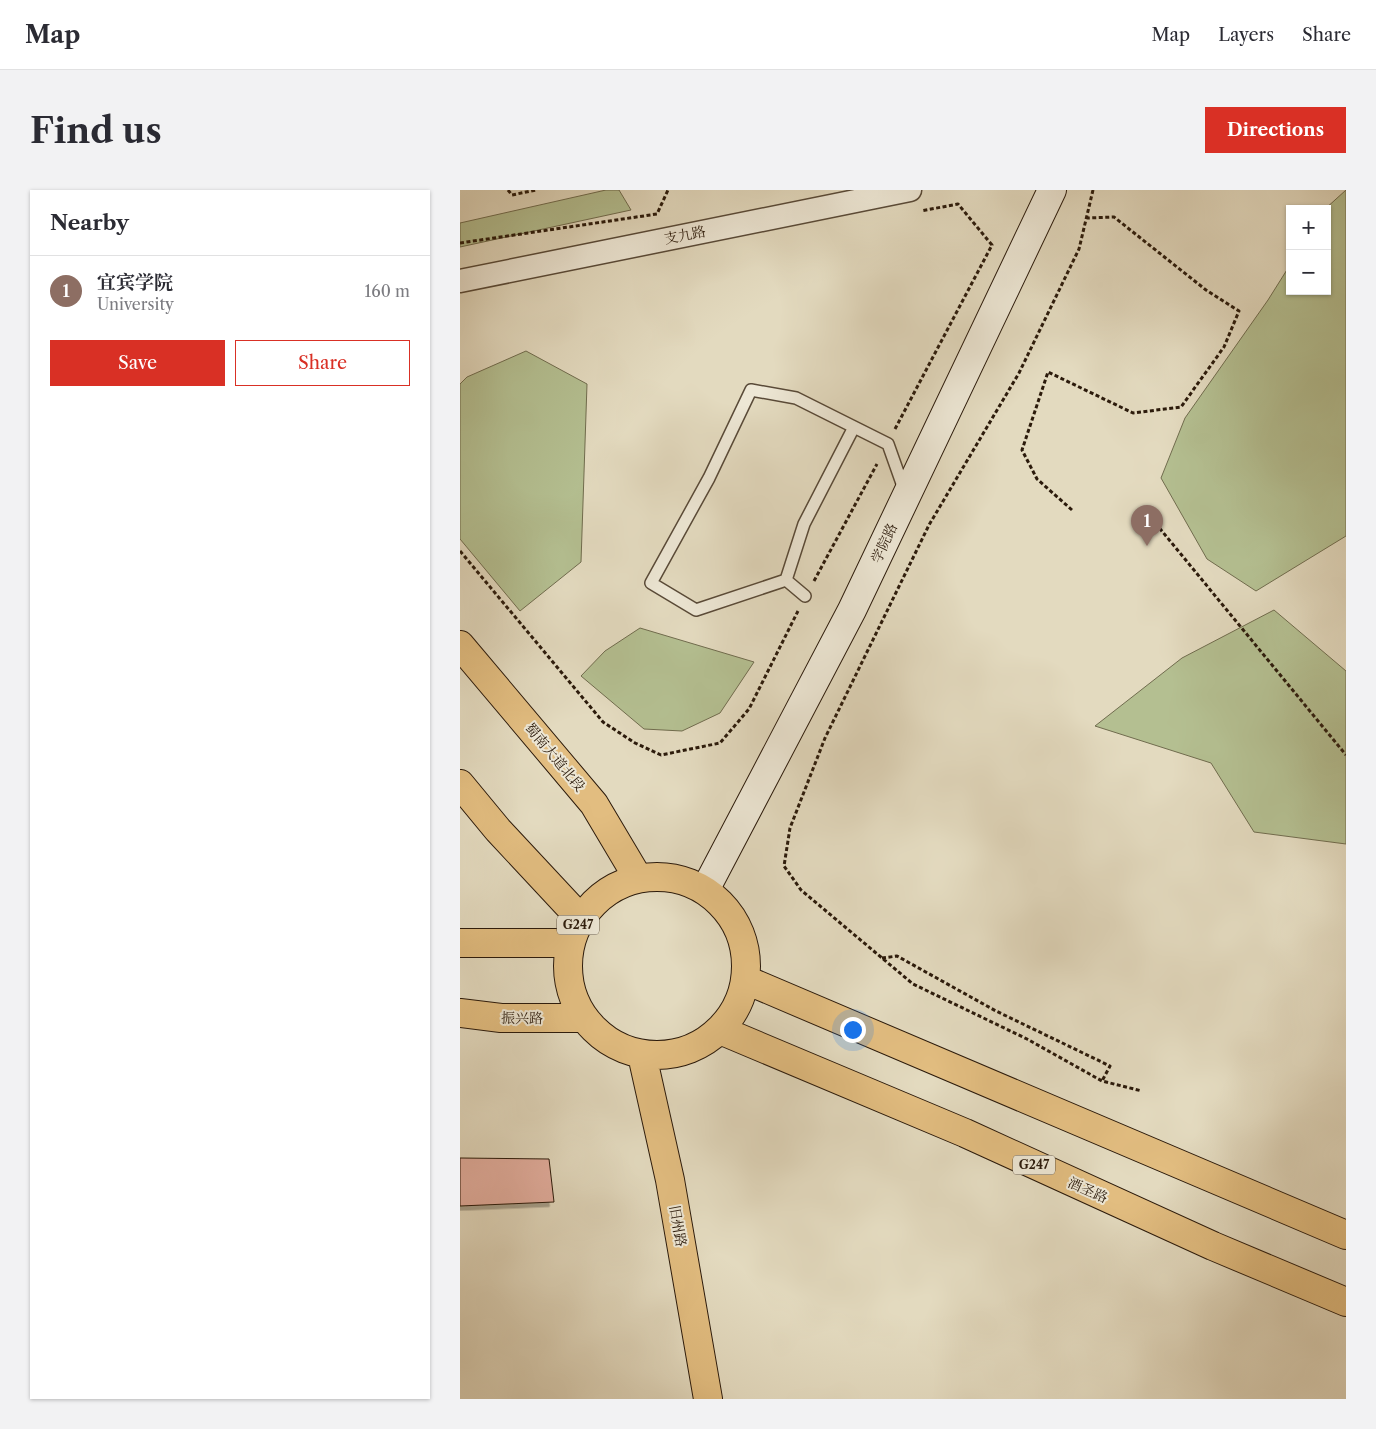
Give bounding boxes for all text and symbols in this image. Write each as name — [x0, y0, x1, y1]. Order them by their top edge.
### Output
text: Map — [25, 20, 80, 49]
text: Map — [1152, 24, 1190, 46]
text: Layers — [1218, 24, 1274, 46]
text: Share — [1302, 24, 1351, 46]
button: Directions — [1205, 107, 1346, 153]
text: Find us — [30, 109, 162, 152]
map controls — [1286, 205, 1331, 295]
button: + — [1286, 205, 1331, 250]
text: Nearby — [50, 210, 129, 235]
street label: 支九路 — [663, 222, 707, 248]
button: − — [1286, 250, 1331, 295]
text: 宜宾学院 — [97, 271, 173, 294]
text: 1 — [62, 281, 70, 301]
text: 160 m — [365, 281, 410, 301]
text: University — [97, 294, 174, 314]
button: Save — [50, 340, 225, 386]
button: Share — [235, 340, 410, 386]
pin: 1 — [1131, 505, 1163, 546]
street label: 学院路 — [867, 520, 901, 566]
street label: 蜀南大道北段 — [521, 719, 589, 795]
road number: G247 — [557, 916, 599, 934]
street label: 振兴路 — [501, 1009, 543, 1027]
your location — [840, 1017, 866, 1043]
road number: G247 — [1013, 1156, 1055, 1174]
street label: 酒圣路 — [1065, 1173, 1111, 1207]
street label: 旧州路 — [665, 1204, 691, 1248]

